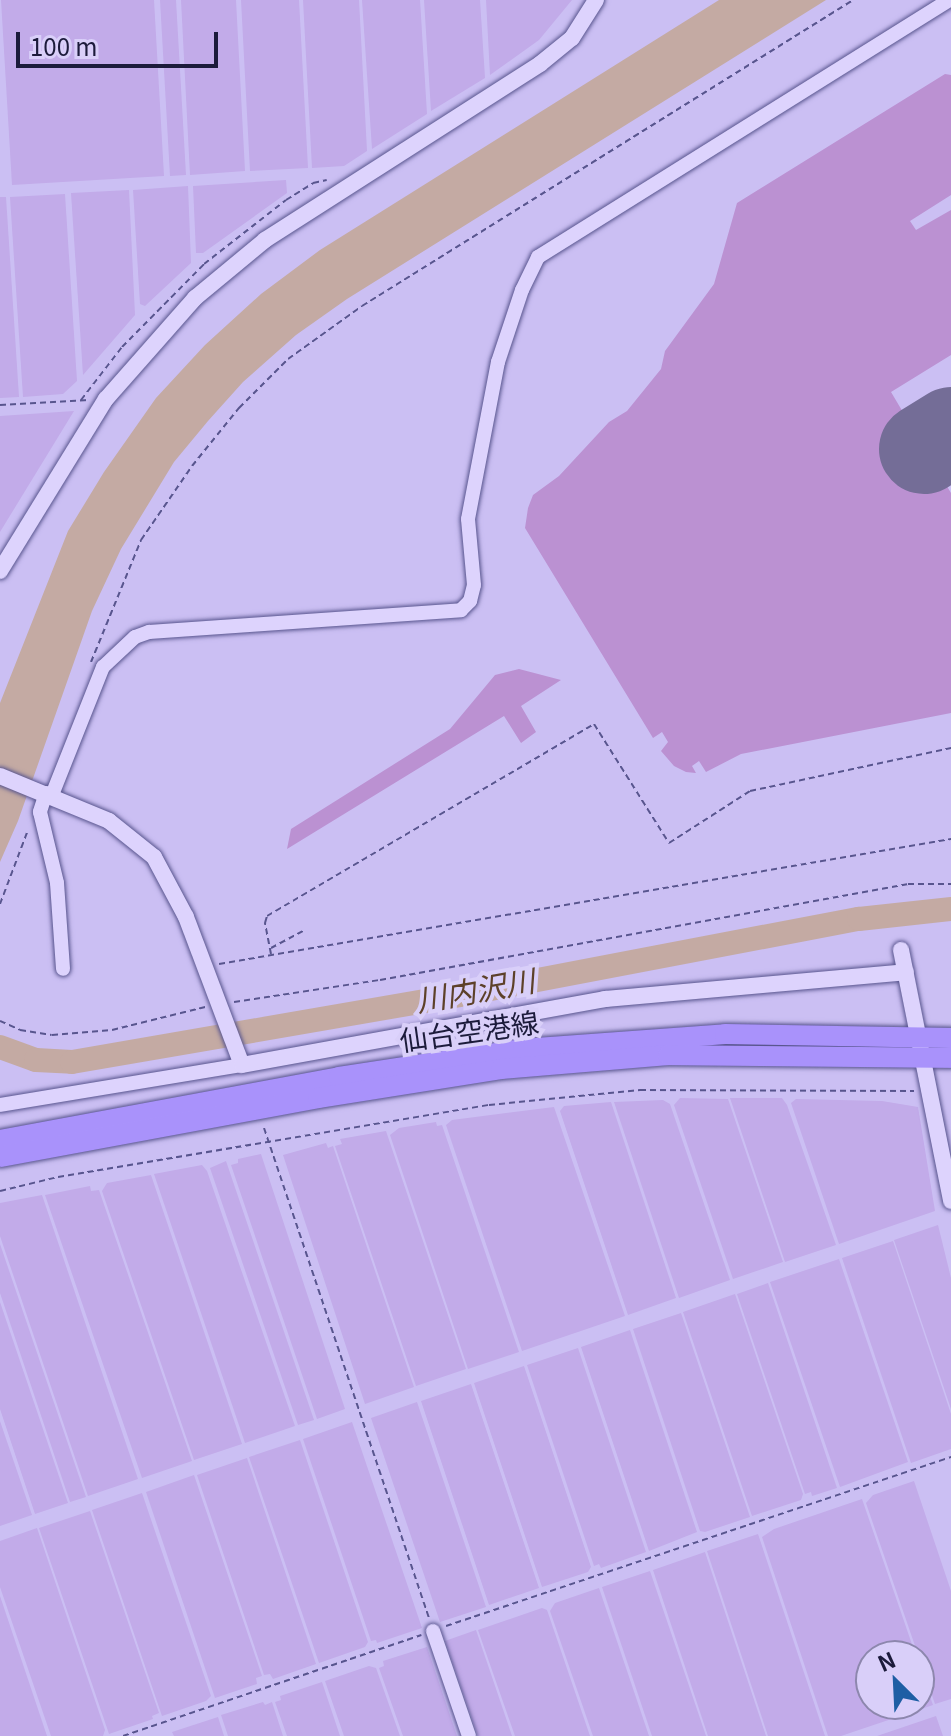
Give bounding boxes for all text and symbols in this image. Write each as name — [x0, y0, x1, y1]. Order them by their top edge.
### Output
scale bar — [20, 16, 222, 66]
text: 100 m — [30, 28, 98, 63]
water label: 川内沢川 — [413, 961, 537, 1017]
street label: 仙台空港線 — [397, 1004, 541, 1056]
north arrow — [855, 1640, 935, 1720]
text: N — [872, 1642, 900, 1678]

